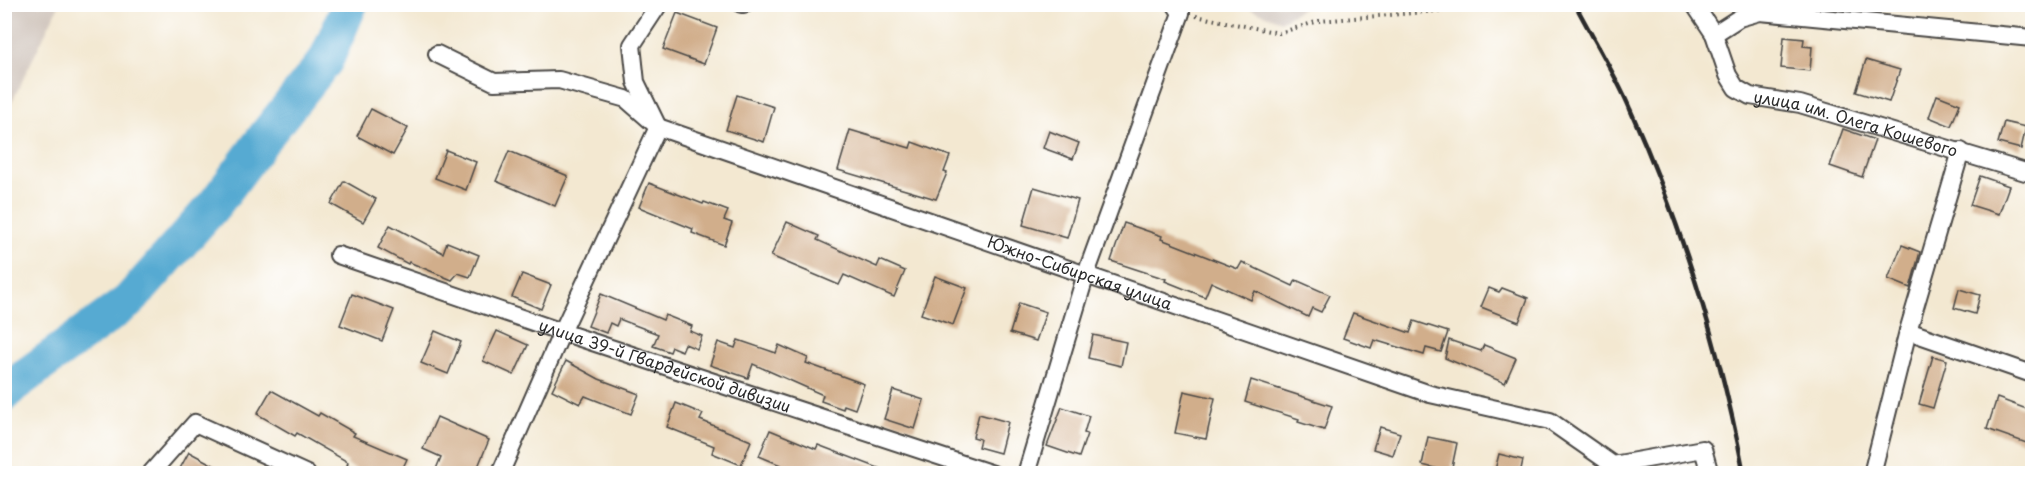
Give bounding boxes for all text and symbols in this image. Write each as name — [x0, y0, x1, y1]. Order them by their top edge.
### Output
street label: улица им. Олега Кошевого — [1752, 84, 1961, 162]
street label: Южно-Сибирская улица — [985, 229, 1176, 315]
street label: улица 39-й Гвардейской дивизии — [536, 312, 794, 418]

